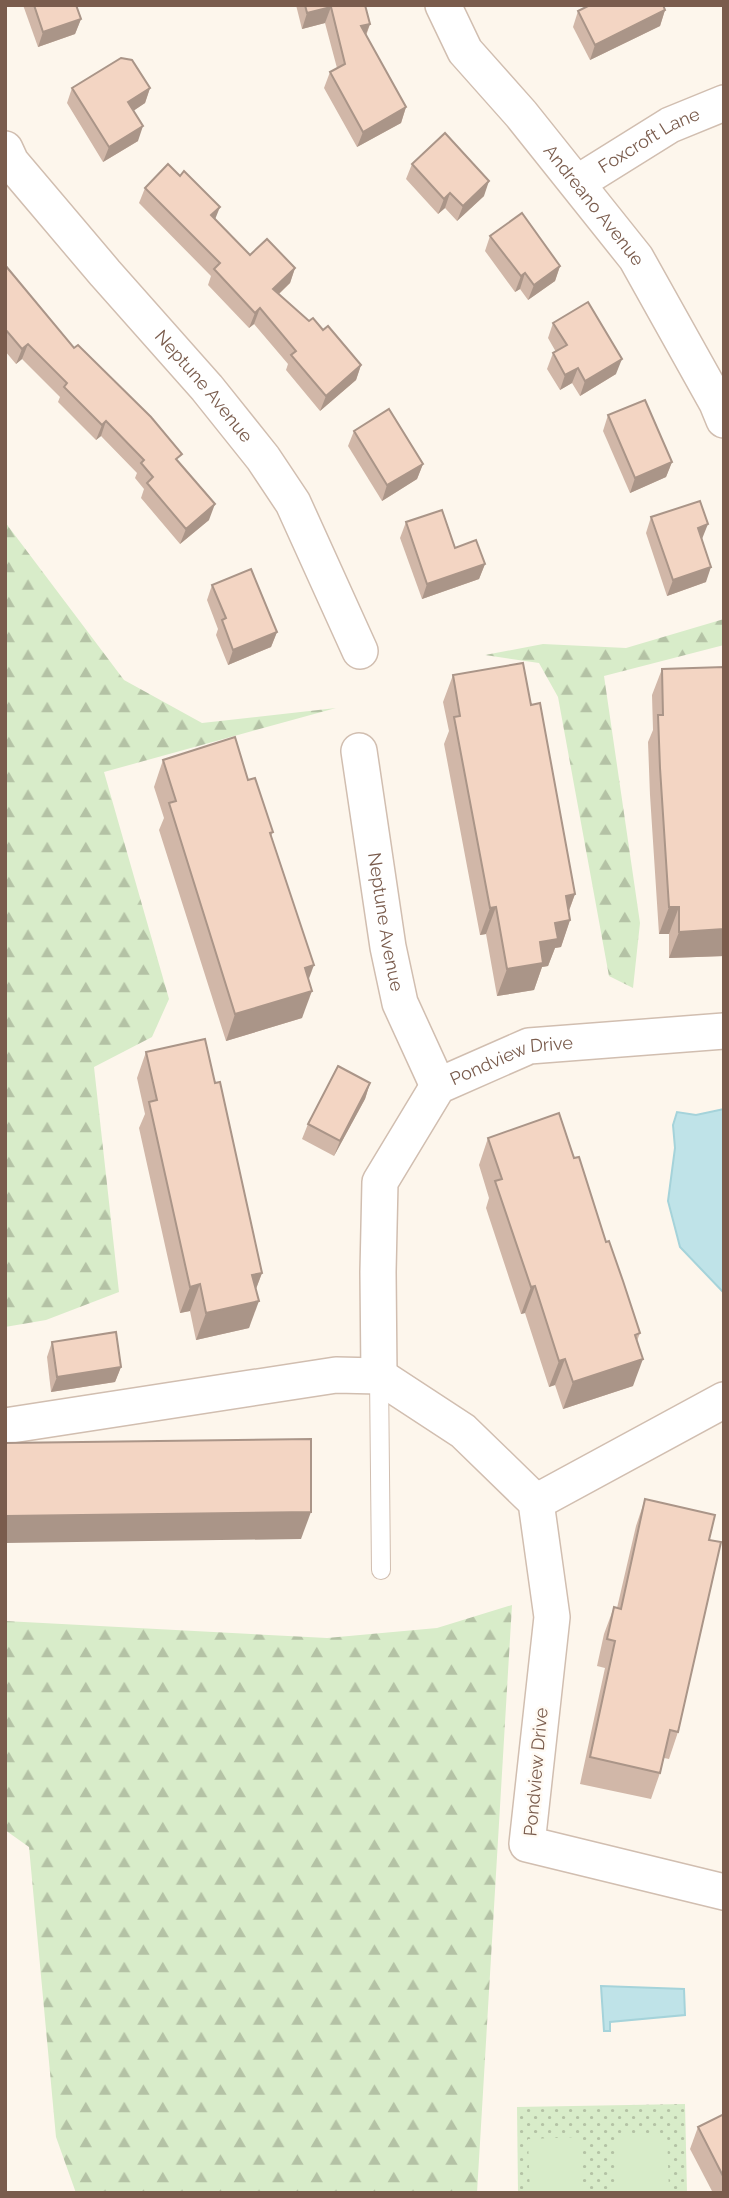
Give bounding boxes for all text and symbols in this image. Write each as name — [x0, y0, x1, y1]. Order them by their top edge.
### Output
street label: Foxcroft Lane — [594, 103, 703, 177]
street label: Andreano Avenue — [540, 140, 649, 269]
street label: Neptune Avenue — [151, 326, 258, 447]
street label: Neptune Avenue — [364, 851, 408, 994]
street label: Pondview Drive — [447, 1032, 574, 1089]
street label: Pondview Drive — [519, 1706, 552, 1837]

